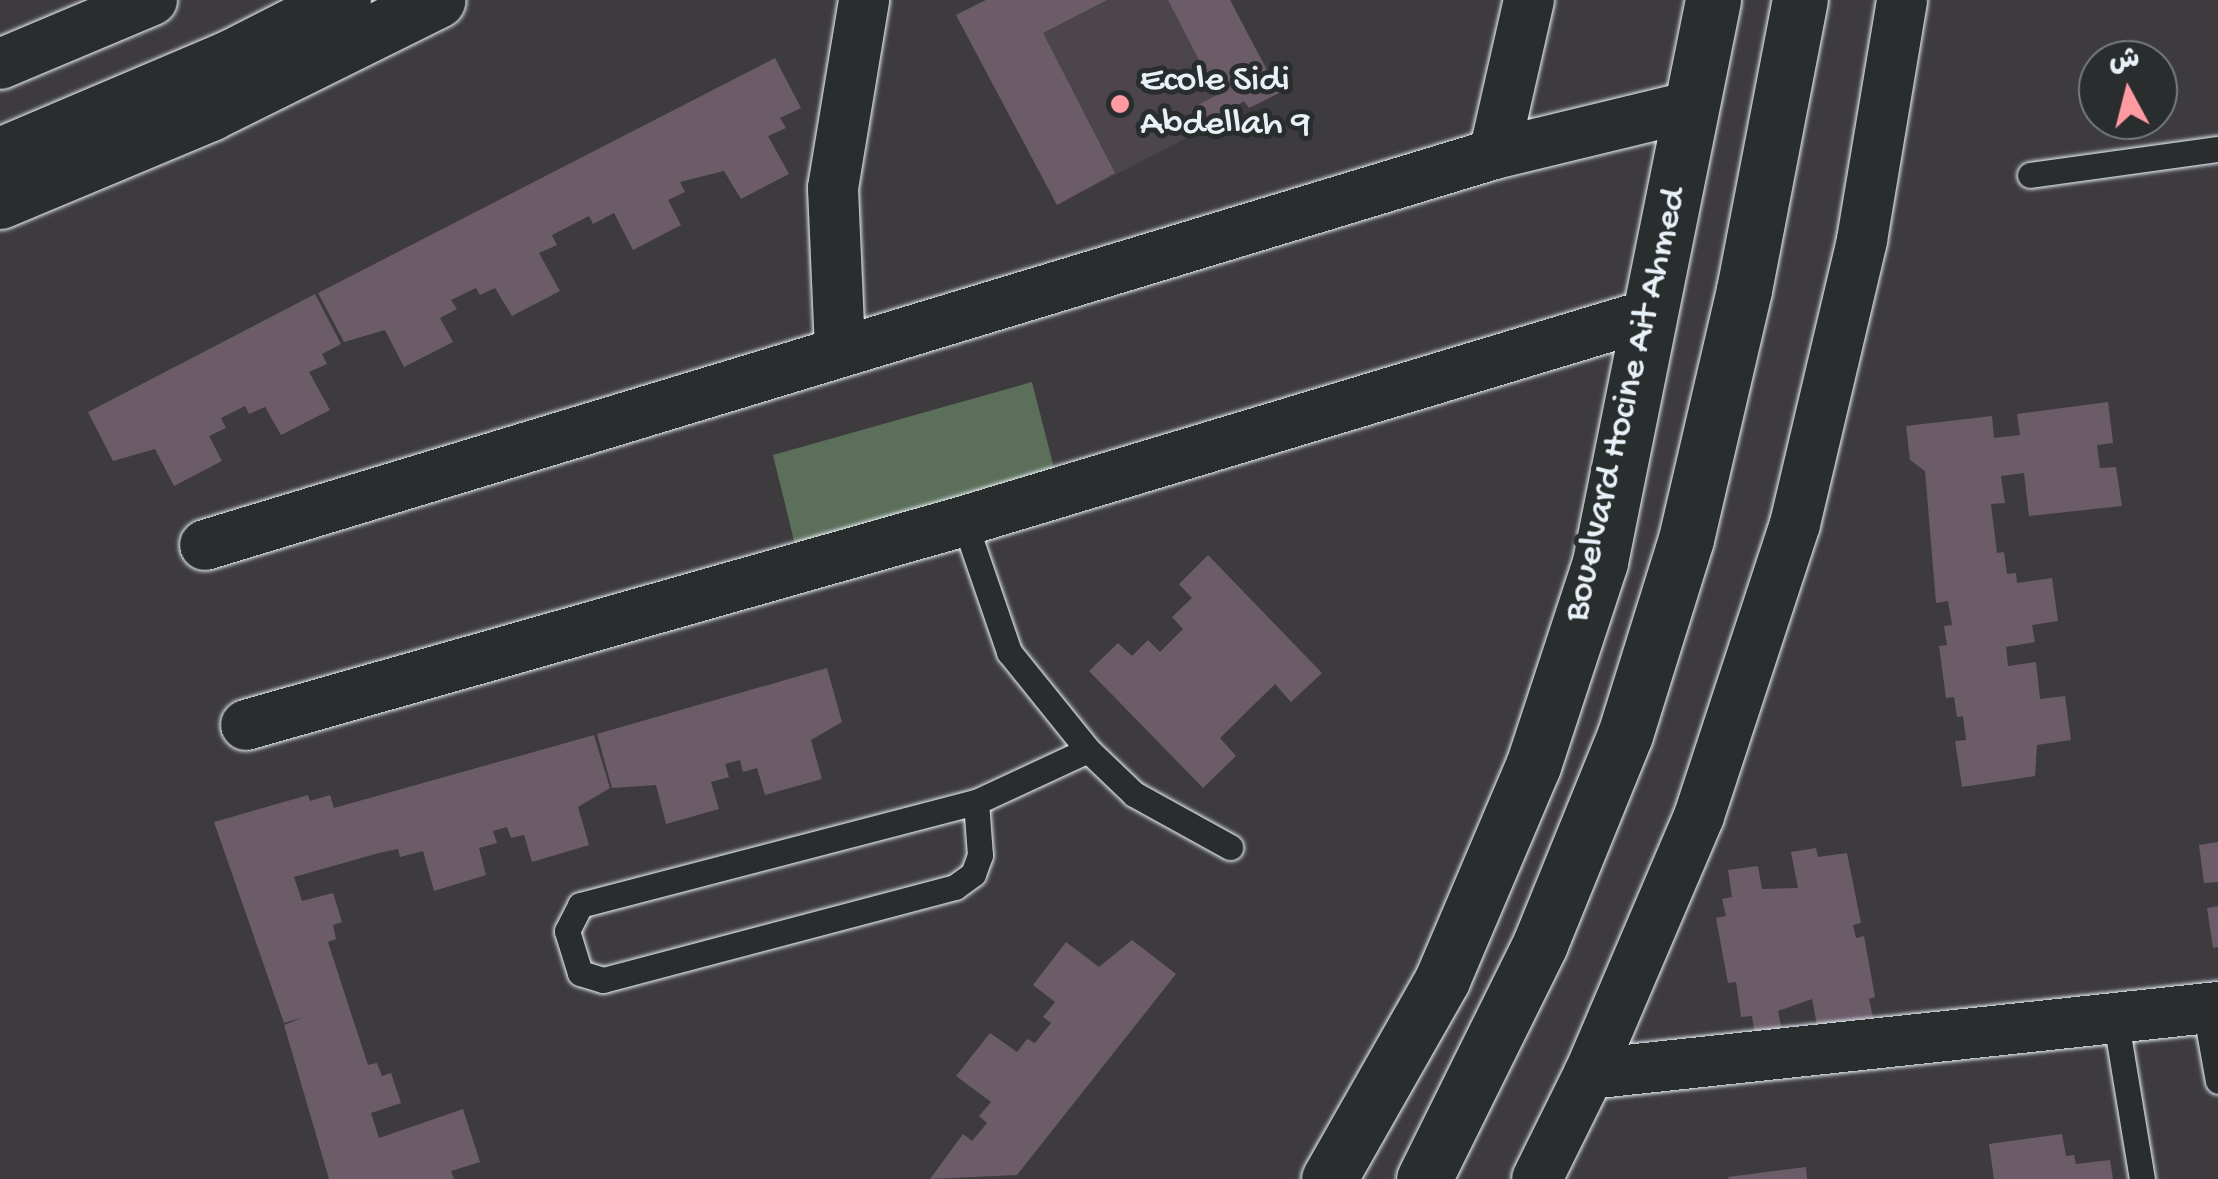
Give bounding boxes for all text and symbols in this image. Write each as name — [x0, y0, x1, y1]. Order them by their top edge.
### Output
north arrow — [2078, 40, 2178, 140]
text: ش — [2107, 43, 2142, 80]
place label: Ecole Sidi Abdellah 9 — [1140, 59, 1311, 148]
marker: Ecole Sidi Abdellah 9 — [1109, 93, 1131, 115]
street label: Bouelvard Hocine Ait Ahmed — [1555, 184, 1699, 626]

